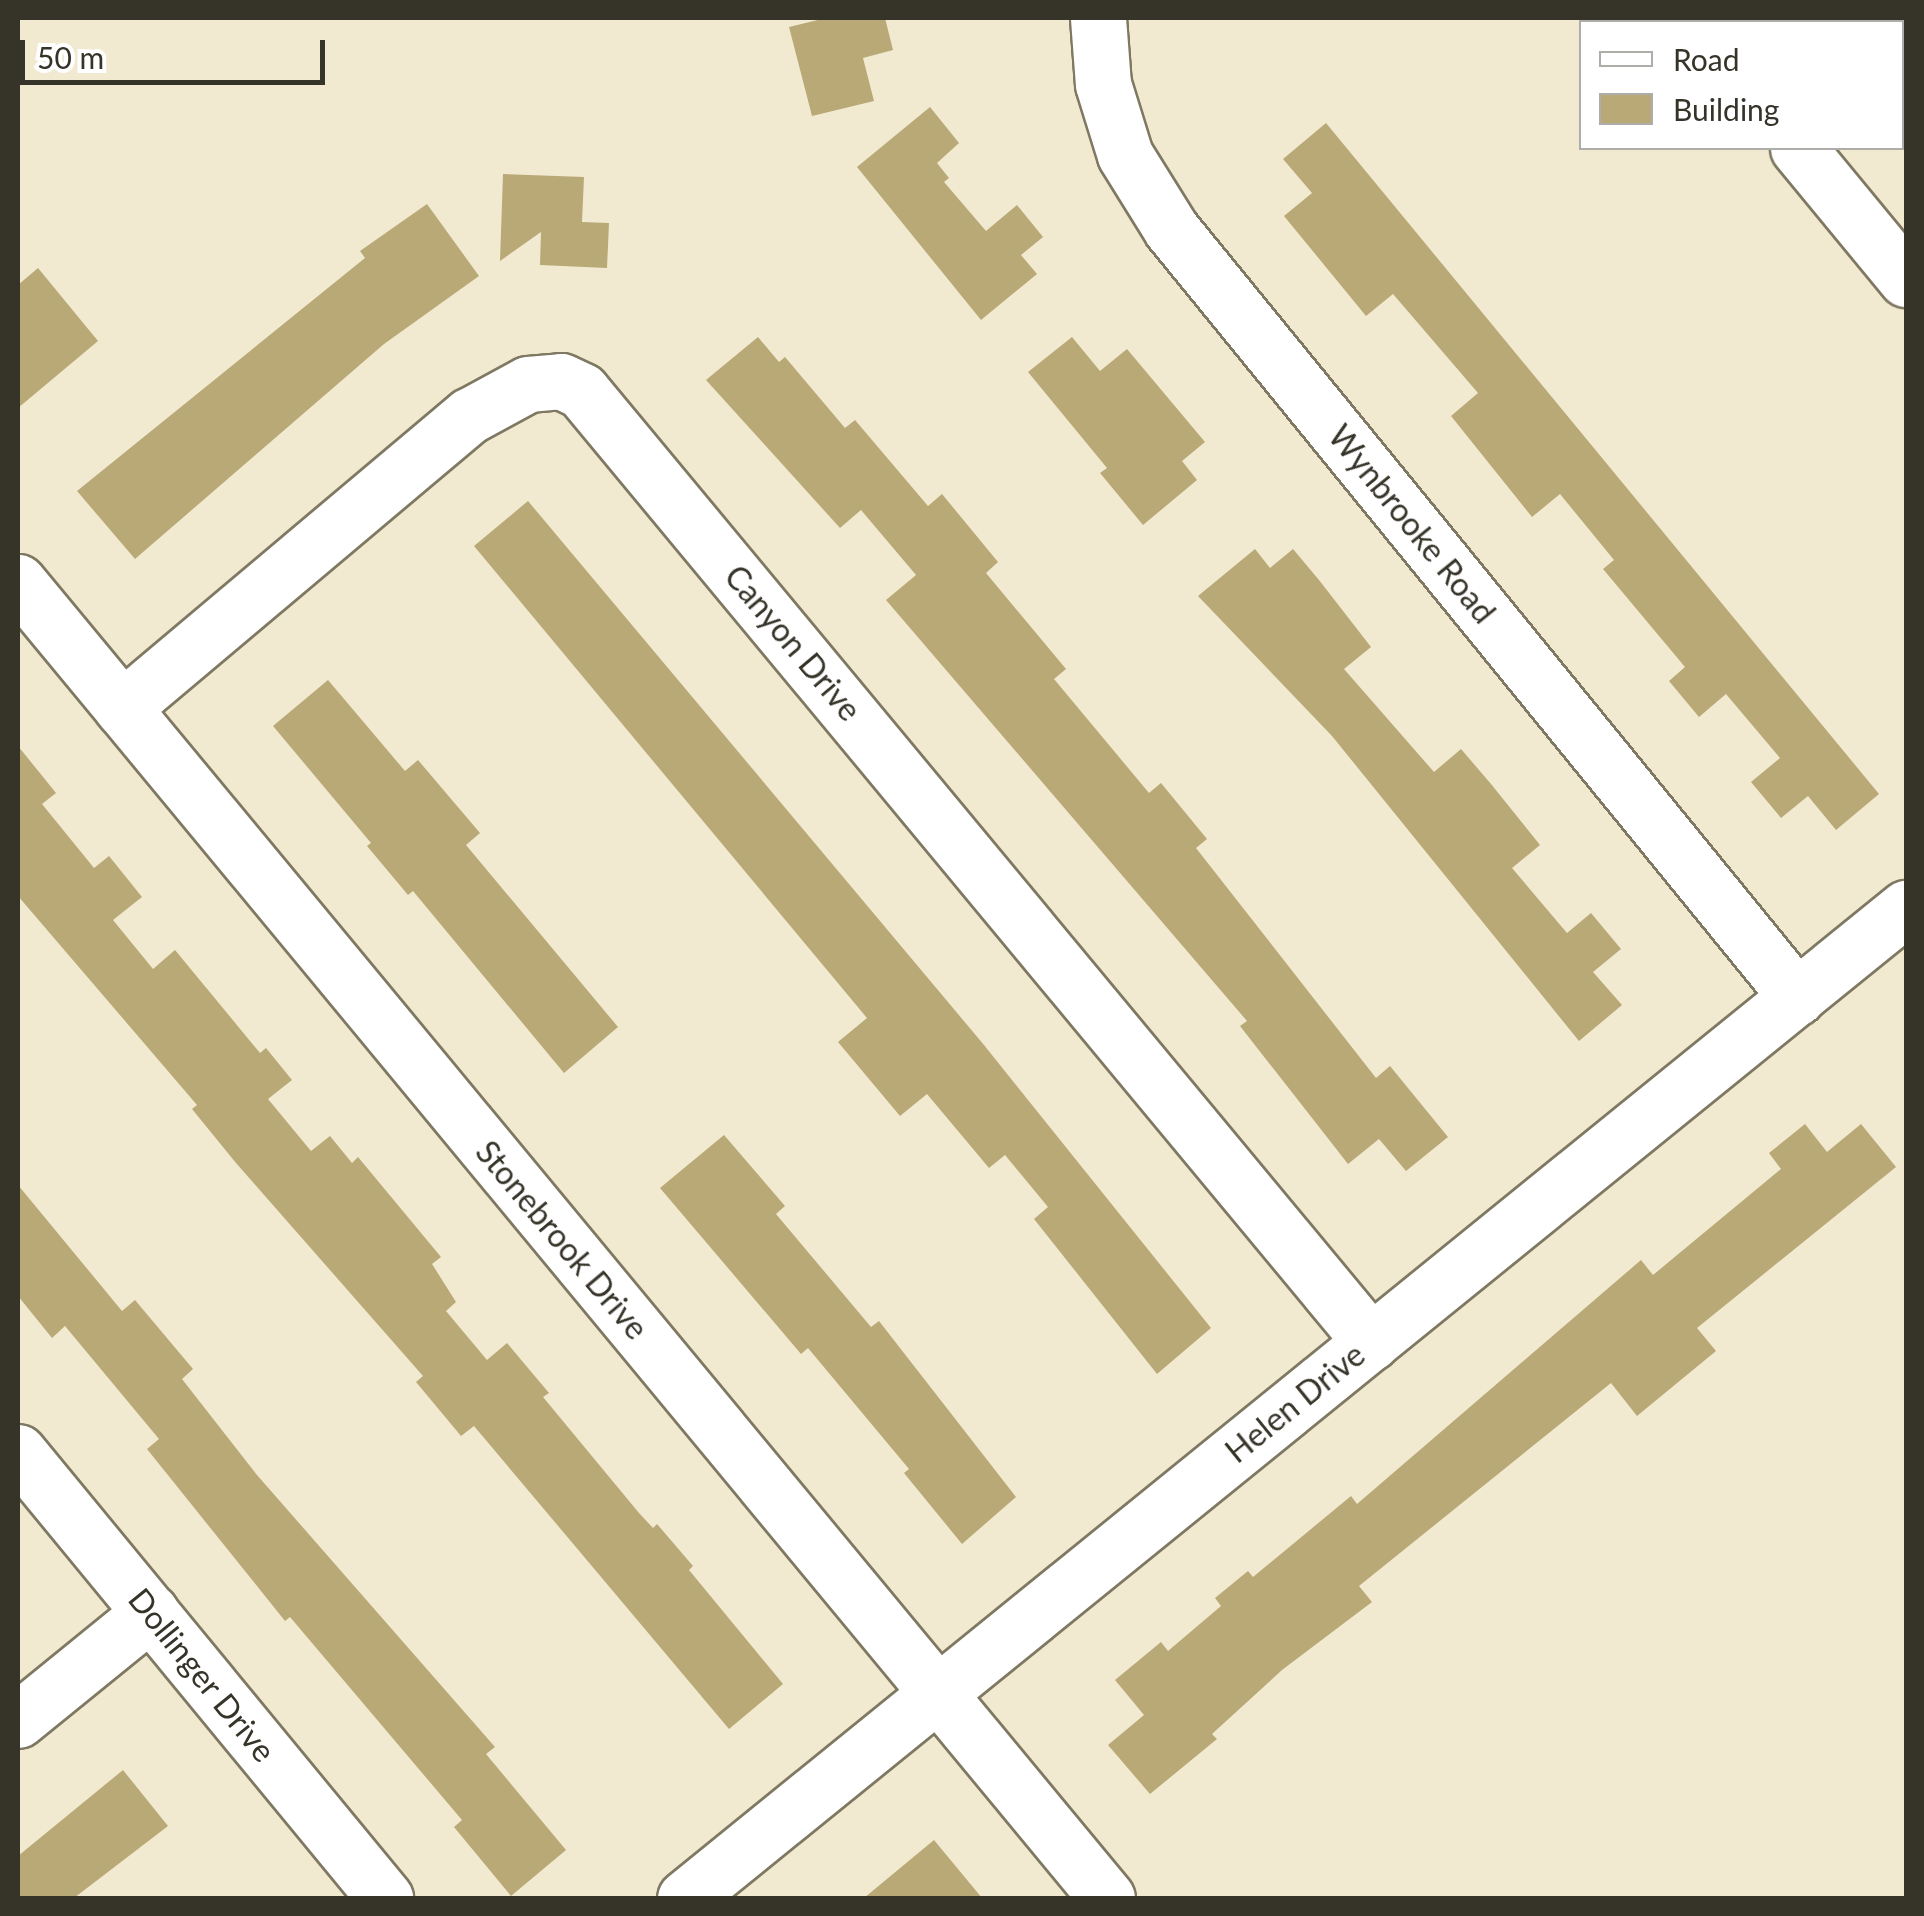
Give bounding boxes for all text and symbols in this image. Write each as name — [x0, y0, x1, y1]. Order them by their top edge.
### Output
scale bar — [25, 20, 330, 82]
legend — [1579, 20, 1904, 150]
text: 50 m — [37, 39, 104, 75]
text: Road — [1673, 41, 1740, 77]
text: Building — [1673, 91, 1779, 127]
street label: Wynbrooke Road — [1320, 417, 1504, 631]
street label: Canyon Drive — [717, 557, 869, 729]
street label: Stonebrook Drive — [468, 1133, 656, 1347]
street label: Helen Drive — [1218, 1335, 1372, 1471]
street label: Dollinger Drive — [120, 1580, 284, 1770]

